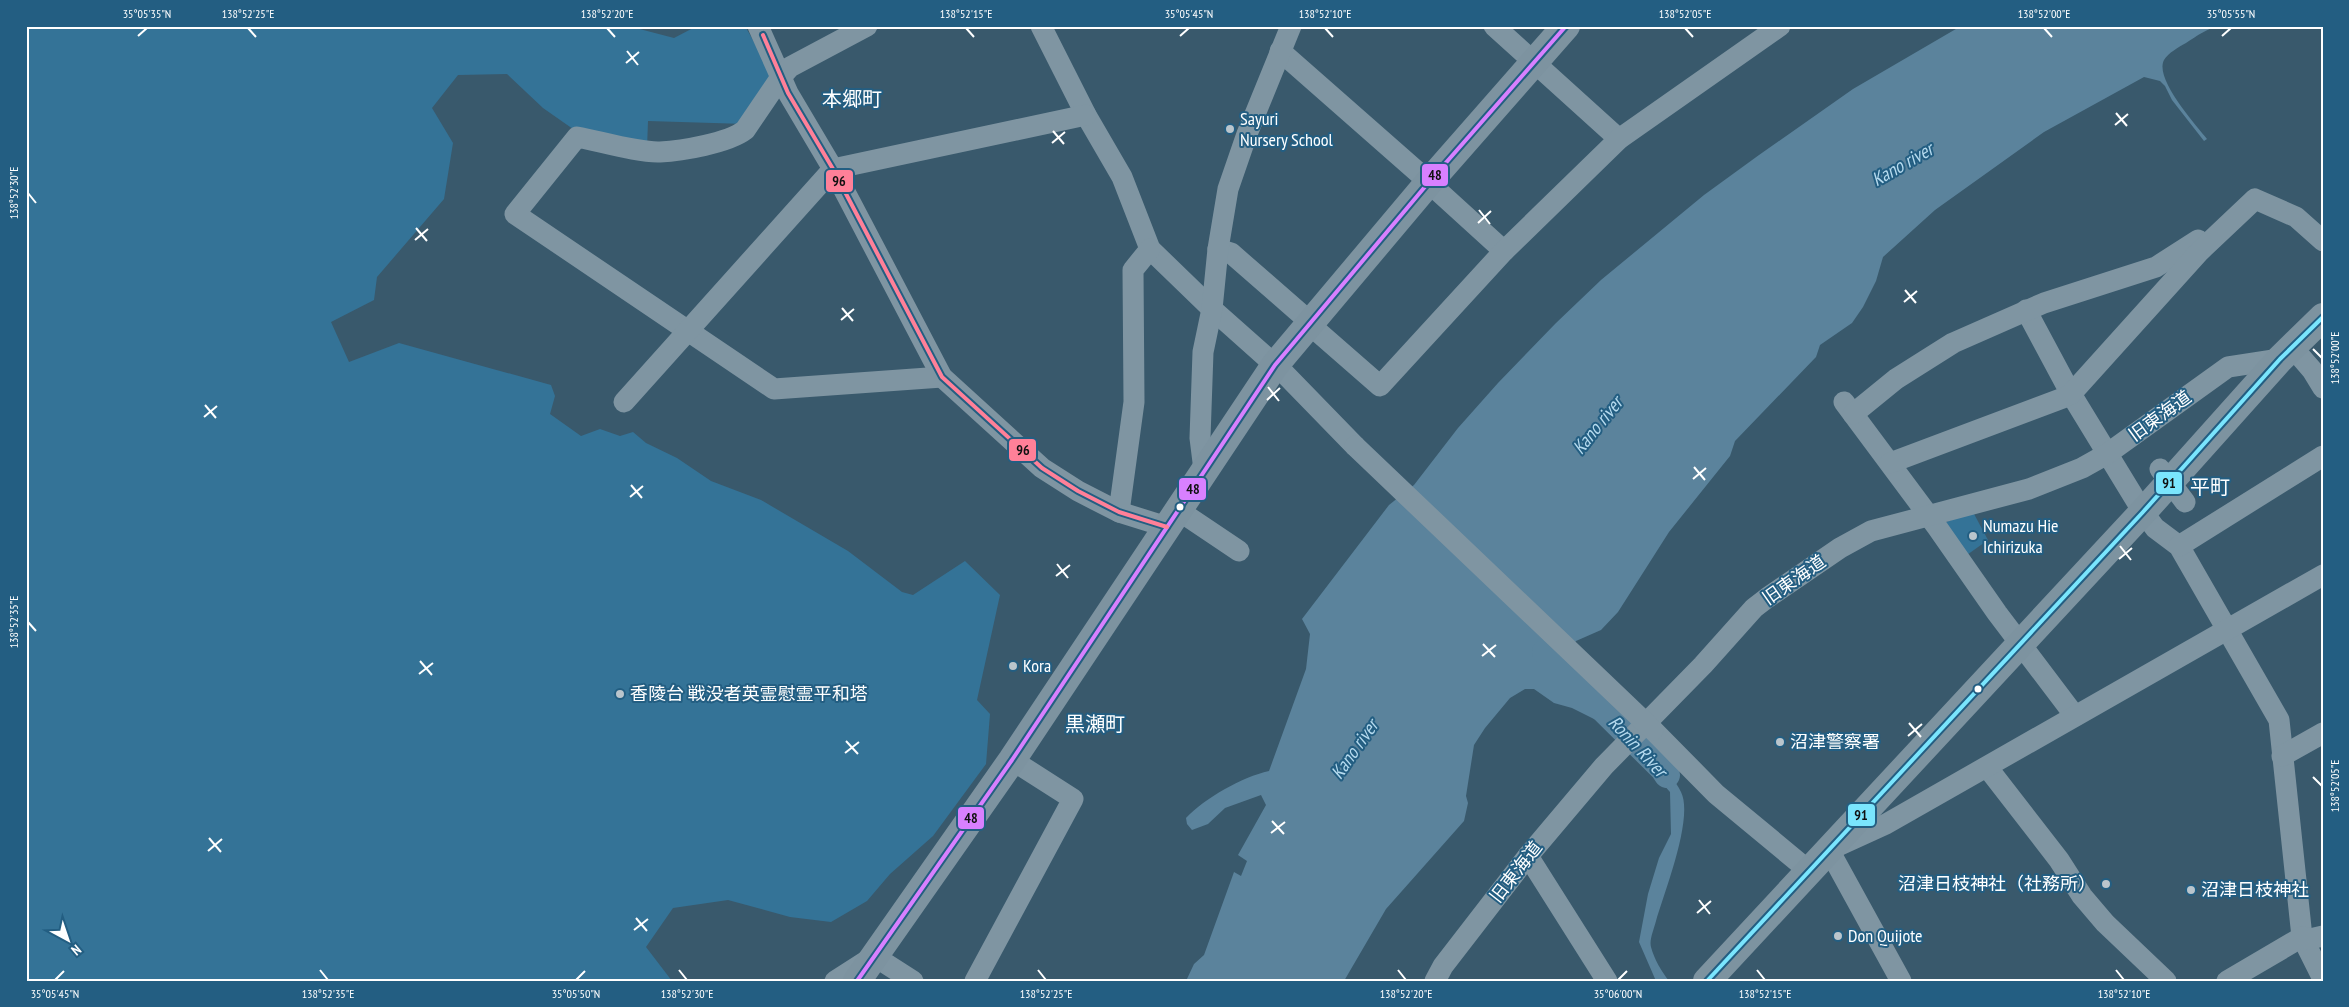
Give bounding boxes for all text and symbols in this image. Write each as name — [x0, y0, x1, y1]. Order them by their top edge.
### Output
text: 35°05'35"N — [123, 6, 171, 21]
text: 138°52'25"E — [222, 6, 274, 21]
text: 138°52'20"E — [581, 6, 633, 21]
text: 138°52'15"E — [940, 6, 992, 21]
text: 35°05'45"N — [1165, 6, 1213, 21]
text: 138°52'10"E — [1299, 6, 1351, 21]
text: 138°52'05"E — [1659, 6, 1711, 21]
text: 138°52'00"E — [2018, 6, 2070, 21]
text: 35°05'55"N — [2207, 6, 2255, 21]
district label: 本郷町 — [822, 86, 882, 112]
place label: Sayuri Nursery School — [1240, 107, 1334, 151]
marker: Sayuri Nursery School — [1224, 123, 1236, 135]
water label: Kano river — [1867, 135, 1939, 191]
line badge: 48 — [1421, 163, 1449, 187]
text: 48 — [1428, 166, 1442, 184]
text: 138°52'30"E — [6, 167, 21, 219]
line badge: 96 — [825, 169, 854, 193]
text: 96 — [832, 172, 846, 190]
text: 138°52'00"E — [2327, 332, 2342, 384]
street label: 旧東海道 — [2124, 385, 2196, 446]
water label: Kano river — [1567, 389, 1629, 459]
line badge: 96 — [1008, 438, 1037, 462]
text: 96 — [1016, 441, 1030, 459]
line badge: 91 — [2155, 471, 2183, 495]
text: 91 — [2162, 474, 2176, 492]
district label: 平町 — [2190, 474, 2230, 500]
line badge: 48 — [1178, 477, 1207, 501]
text: 48 — [1186, 480, 1200, 498]
unlabelled marker — [1175, 502, 1185, 512]
place label: Numazu Hie Ichirizuka — [1983, 514, 2059, 558]
marker: Numazu Hie Ichirizuka — [1967, 530, 1979, 542]
street label: 旧東海道 — [1758, 550, 1830, 610]
text: 138°52'35"E — [6, 596, 21, 648]
place label: Kora — [1023, 654, 1051, 677]
marker: Kora — [1007, 660, 1019, 672]
place label: 香陵台 戦没者英霊慰霊平和塔 — [630, 682, 868, 705]
unlabelled marker — [1973, 684, 1983, 694]
marker: 香陵台 戦没者英霊慰霊平和塔 — [614, 688, 626, 700]
water label: Ronin River — [1604, 710, 1674, 784]
district label: 黒瀬町 — [1065, 711, 1125, 737]
water label: Kano river — [1325, 712, 1385, 783]
place label: 沼津警察署 — [1790, 730, 1880, 753]
marker: 沼津警察署 — [1774, 736, 1786, 748]
text: 138°52'05"E — [2327, 760, 2342, 812]
line badge: 91 — [1847, 803, 1876, 827]
line badge: 48 — [957, 806, 985, 830]
text: 91 — [1854, 806, 1868, 824]
text: 48 — [964, 809, 978, 827]
street label: 旧東海道 — [1484, 836, 1547, 907]
place label: 沼津日枝神社（社務所） — [1898, 872, 2096, 895]
marker: 沼津日枝神社（社務所） — [2100, 878, 2112, 890]
place label: 沼津日枝神社 — [2201, 878, 2309, 901]
marker: 沼津日枝神社 — [2185, 884, 2197, 896]
north arrow — [42, 914, 92, 964]
place label: Don Quijote — [1848, 924, 1922, 947]
marker: Don Quijote — [1832, 930, 1844, 942]
text: N — [68, 941, 85, 959]
text: 35°05'45"N — [31, 986, 79, 1001]
text: 138°52'35"E — [302, 986, 354, 1001]
text: 35°05'50"N — [552, 986, 600, 1001]
text: 138°52'30"E — [661, 986, 713, 1001]
text: 138°52'25"E — [1020, 986, 1072, 1001]
text: 138°52'20"E — [1380, 986, 1432, 1001]
text: 35°06'00"N — [1594, 986, 1642, 1001]
text: 138°52'15"E — [1739, 986, 1791, 1001]
text: 138°52'10"E — [2098, 986, 2150, 1001]

